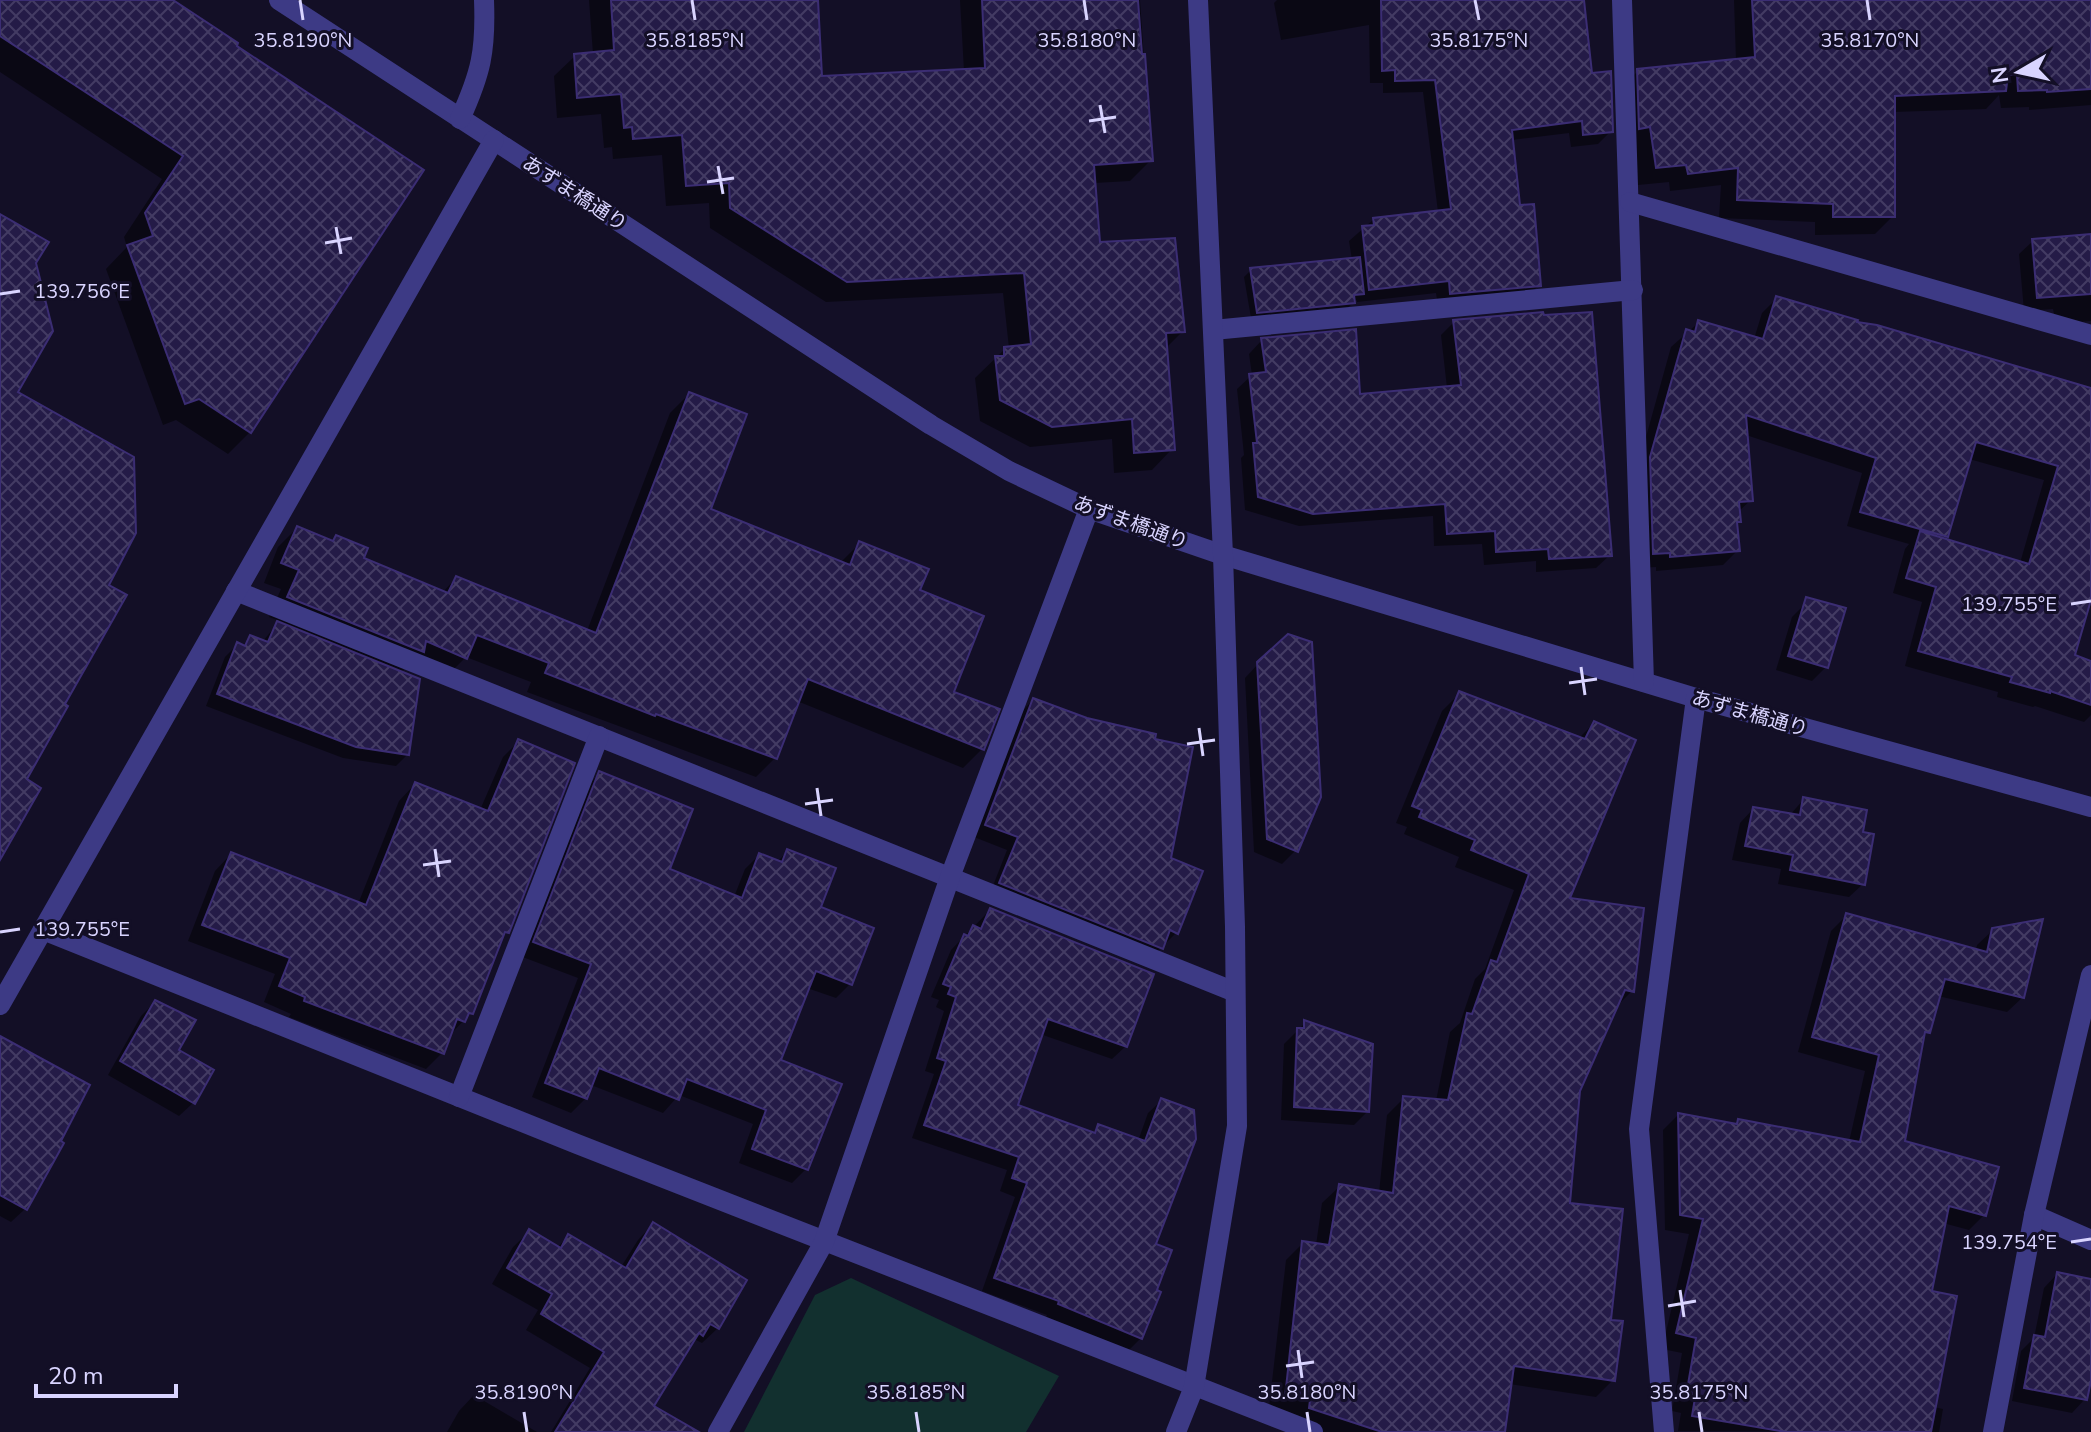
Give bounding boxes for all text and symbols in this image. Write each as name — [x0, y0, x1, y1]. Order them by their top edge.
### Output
text: 35.8190°N — [254, 27, 352, 54]
text: 35.8185°N — [646, 27, 744, 54]
text: 35.8180°N — [1038, 27, 1136, 54]
text: 35.8175°N — [1430, 27, 1528, 54]
text: 35.8170°N — [1821, 27, 1919, 54]
north arrow — [1979, 32, 2059, 112]
text: N — [1984, 64, 2016, 85]
street label: あずま橋通り — [517, 149, 632, 237]
text: 139.756°E — [34, 278, 130, 305]
street label: あずま橋通り — [1070, 489, 1192, 556]
text: 139.755°E — [1961, 591, 2057, 618]
street label: あずま橋通り — [1688, 684, 1811, 743]
text: 139.755°E — [34, 916, 130, 943]
text: 139.754°E — [1961, 1229, 2057, 1256]
scale bar — [36, 1348, 176, 1398]
text: 20 m — [48, 1360, 104, 1392]
text: 35.8190°N — [475, 1379, 573, 1406]
text: 35.8185°N — [867, 1379, 965, 1406]
text: 35.8180°N — [1258, 1379, 1356, 1406]
text: 35.8175°N — [1650, 1379, 1748, 1406]

